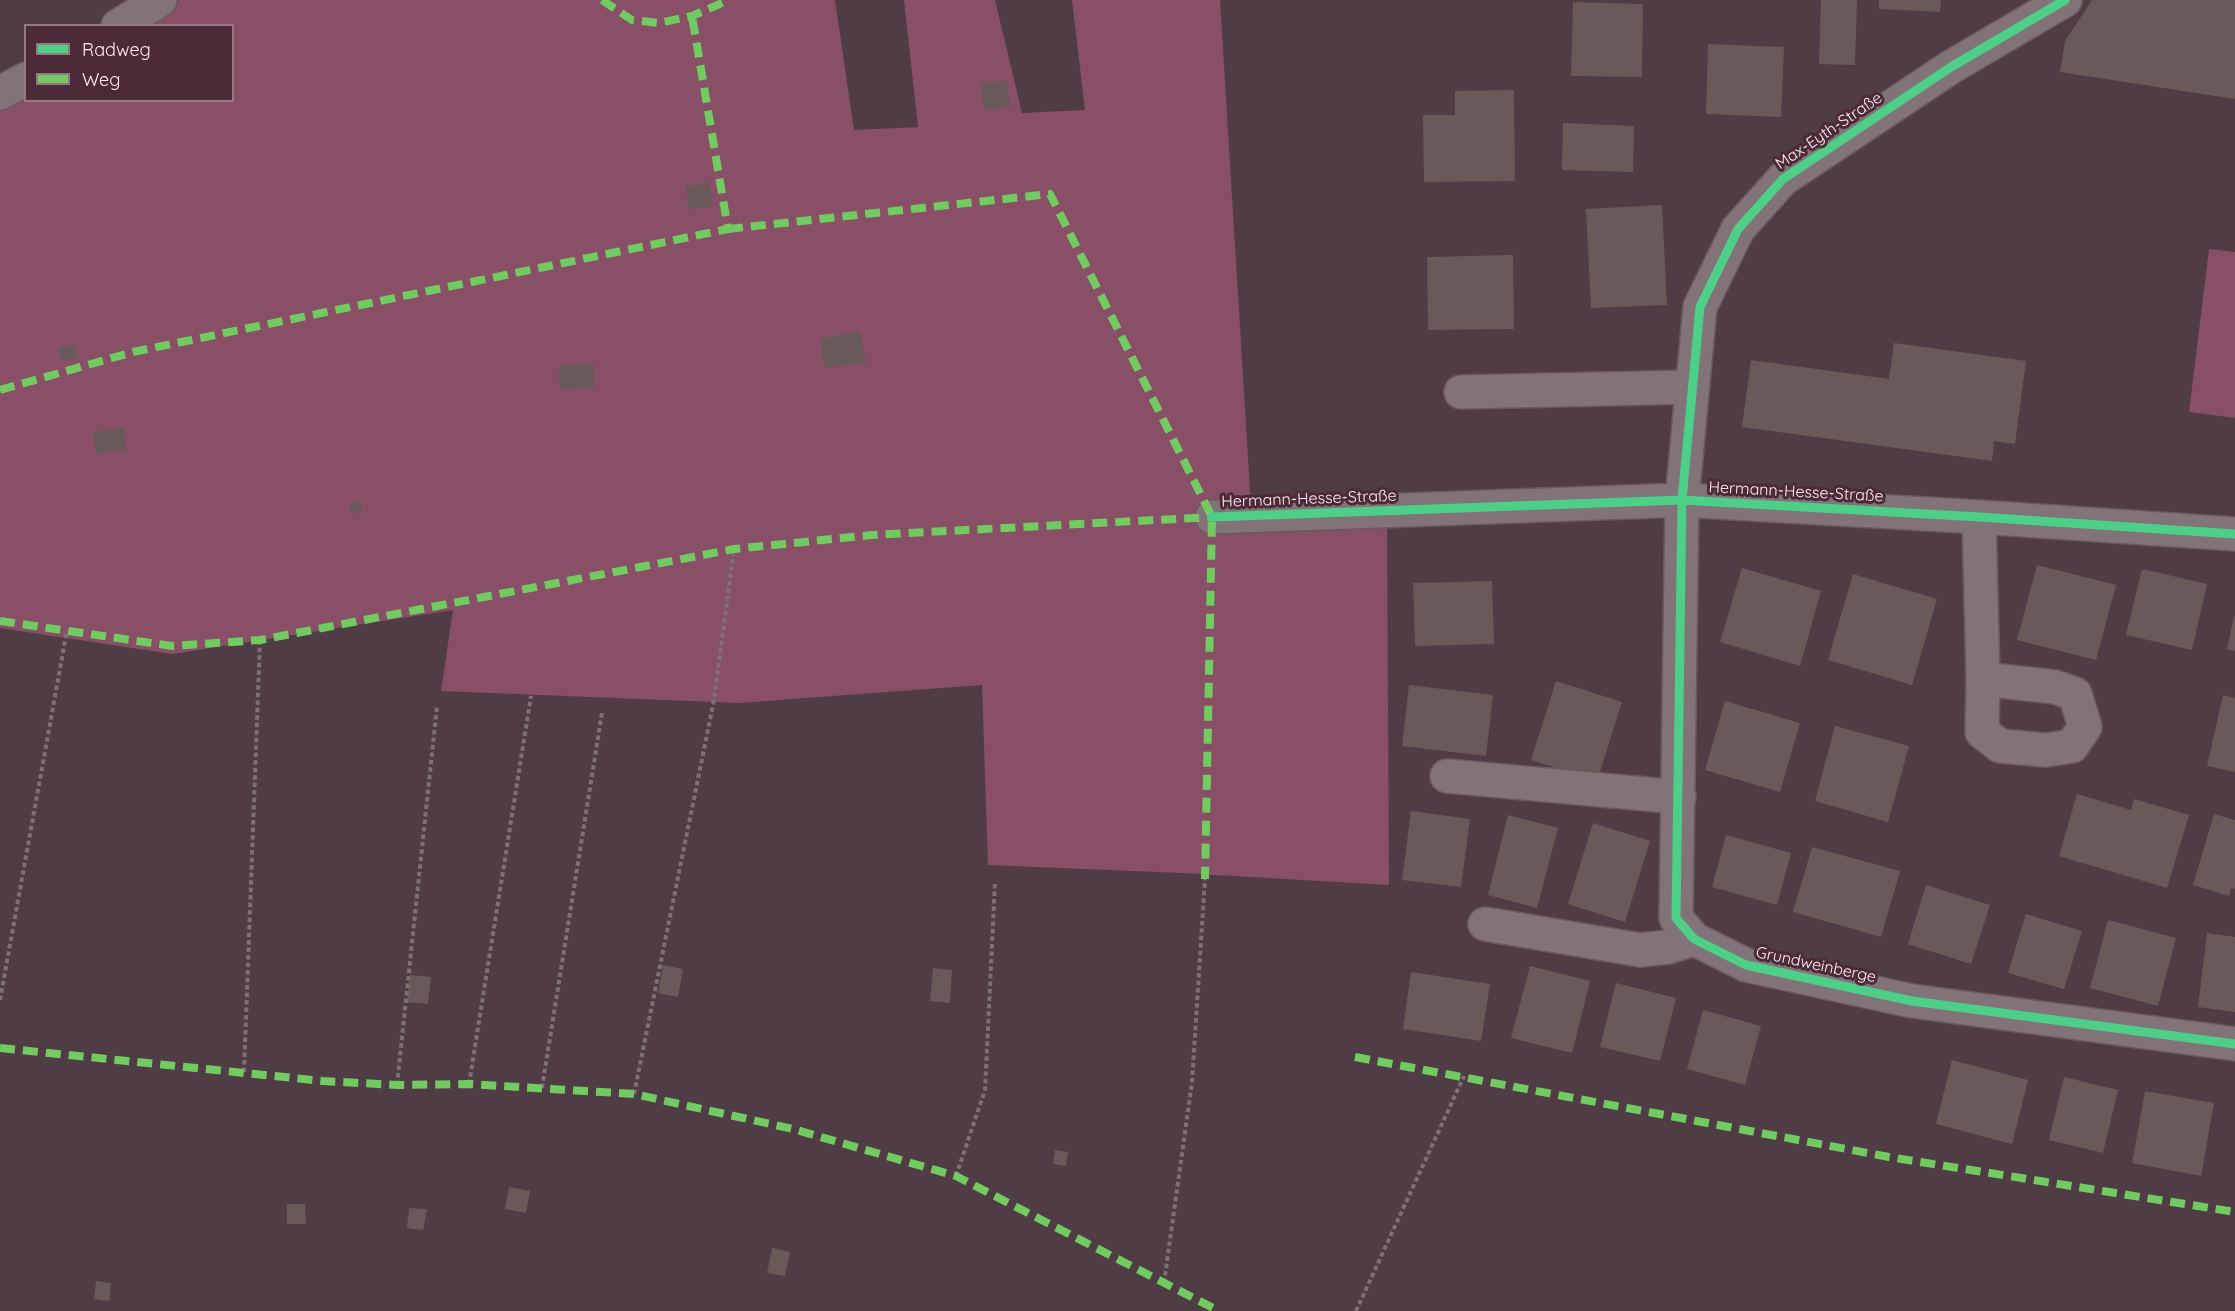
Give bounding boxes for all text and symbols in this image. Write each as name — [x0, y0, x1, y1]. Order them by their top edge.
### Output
legend — [24, 24, 234, 102]
text: Radweg — [82, 38, 151, 61]
text: Weg — [82, 68, 120, 91]
street label: Max-Eyth-Straße — [1772, 88, 1886, 174]
street label: Hermann-Hesse-Straße — [1708, 478, 1884, 506]
street label: Hermann-Hesse-Straße — [1221, 486, 1397, 512]
street label: Grundweinberge — [1754, 943, 1878, 987]

